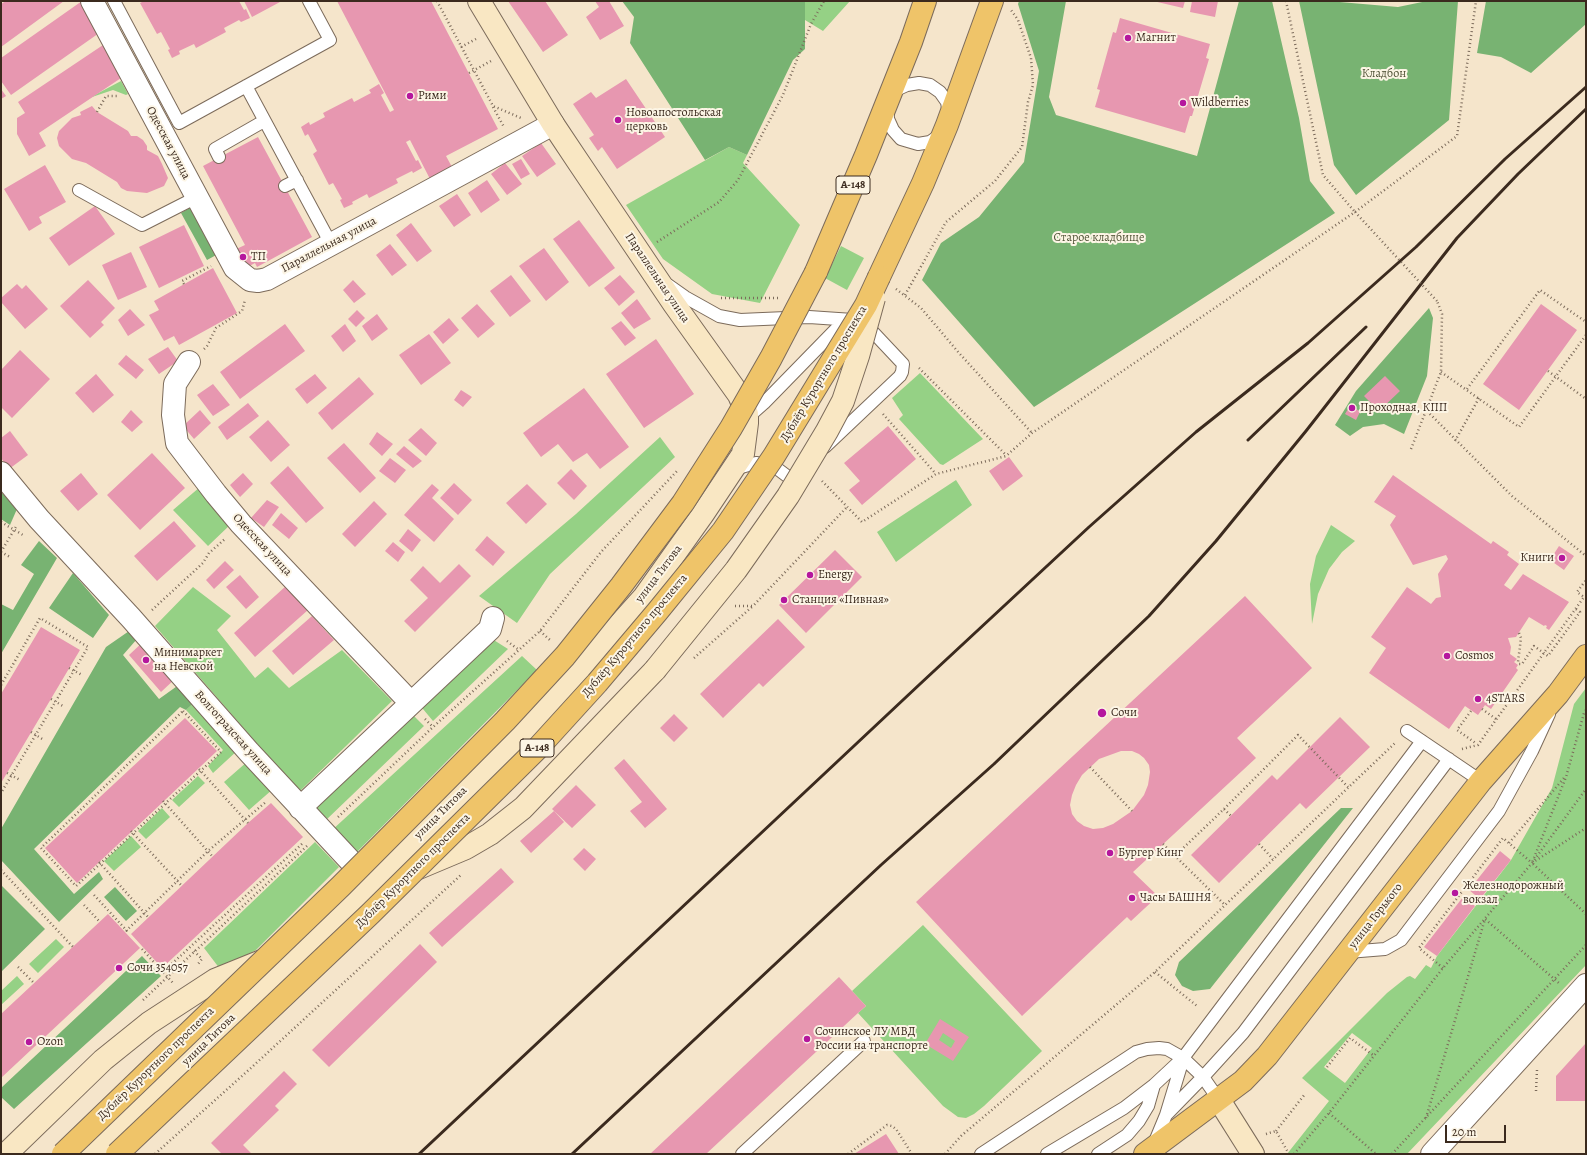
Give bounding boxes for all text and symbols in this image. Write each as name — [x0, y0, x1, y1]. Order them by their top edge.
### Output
place label: Магнит — [1136, 31, 1176, 45]
marker: Магнит — [1123, 33, 1133, 43]
park label: Кладбон — [1362, 67, 1406, 81]
place label: Рими — [418, 89, 447, 103]
marker: Рими — [405, 91, 415, 101]
place label: Wildberries — [1191, 96, 1249, 110]
marker: Wildberries — [1178, 98, 1188, 108]
street label: Одесская улица — [143, 104, 193, 182]
place label: Новоапостольская церковь — [626, 106, 721, 134]
marker: Новоапостольская церковь — [613, 115, 623, 125]
road number: А-148 — [836, 176, 870, 194]
street label: Параллельная улица — [279, 214, 379, 276]
street label: Параллельная улица — [622, 230, 692, 326]
park label: Старое кладбище — [1054, 231, 1144, 245]
place label: ТП — [251, 250, 266, 264]
marker: ТП — [238, 252, 248, 262]
street label: Дублёр Курортного проспекта — [778, 303, 870, 445]
place label: Проходная, КПП — [1360, 401, 1447, 415]
marker: Проходная, КПП — [1347, 403, 1357, 413]
street label: Одесская улица — [229, 511, 295, 579]
street label: улица Титова — [633, 542, 685, 606]
place label: Книги — [1520, 551, 1554, 565]
marker: Книги — [1557, 553, 1567, 563]
place label: Energy — [818, 568, 853, 582]
marker: Energy — [805, 570, 815, 580]
street label: Дублёр Курортного проспекта — [579, 571, 691, 701]
place label: Станция «Пивная» — [792, 593, 889, 607]
marker: Станция «Пивная» — [779, 595, 789, 605]
place label: Минимаркет на Невской — [154, 646, 222, 674]
place label: Cosmos — [1455, 649, 1494, 663]
marker: Cosmos — [1442, 651, 1452, 661]
marker: Минимаркет на Невской — [141, 655, 151, 665]
street label: Волгоградская улица — [191, 688, 275, 778]
place label: 4STARS — [1486, 692, 1525, 706]
marker: 4STARS — [1473, 694, 1483, 704]
place label: Сочи — [1111, 706, 1137, 720]
marker: Сочи — [1096, 707, 1108, 719]
road number: А-148 — [520, 739, 554, 757]
street label: улица Титова — [412, 784, 470, 842]
street label: Дублёр Курортного проспекта — [353, 811, 473, 931]
place label: Бургер Кинг — [1118, 846, 1183, 860]
marker: Бургер Кинг — [1105, 848, 1115, 858]
place label: Железнодорожный вокзал — [1463, 879, 1564, 907]
street label: улица Горького — [1346, 880, 1406, 952]
marker: Железнодорожный вокзал — [1450, 888, 1460, 898]
place label: Часы БАШНЯ — [1140, 891, 1211, 905]
marker: Часы БАШНЯ — [1127, 893, 1137, 903]
place label: Сочи 354057 — [127, 961, 188, 975]
marker: Сочи 354057 — [114, 963, 124, 973]
street label: Дублёр Курортного проспекта — [95, 1004, 217, 1124]
street label: улица Титова — [179, 1011, 239, 1069]
place label: Сочинское ЛУ МВД России на транспорте — [815, 1025, 928, 1053]
marker: Сочинское ЛУ МВД России на транспорте — [802, 1034, 812, 1044]
place label: Ozon — [37, 1035, 63, 1049]
marker: Ozon — [24, 1037, 34, 1047]
scale bar — [1447, 1117, 1508, 1143]
text: 20 m — [1452, 1124, 1476, 1140]

